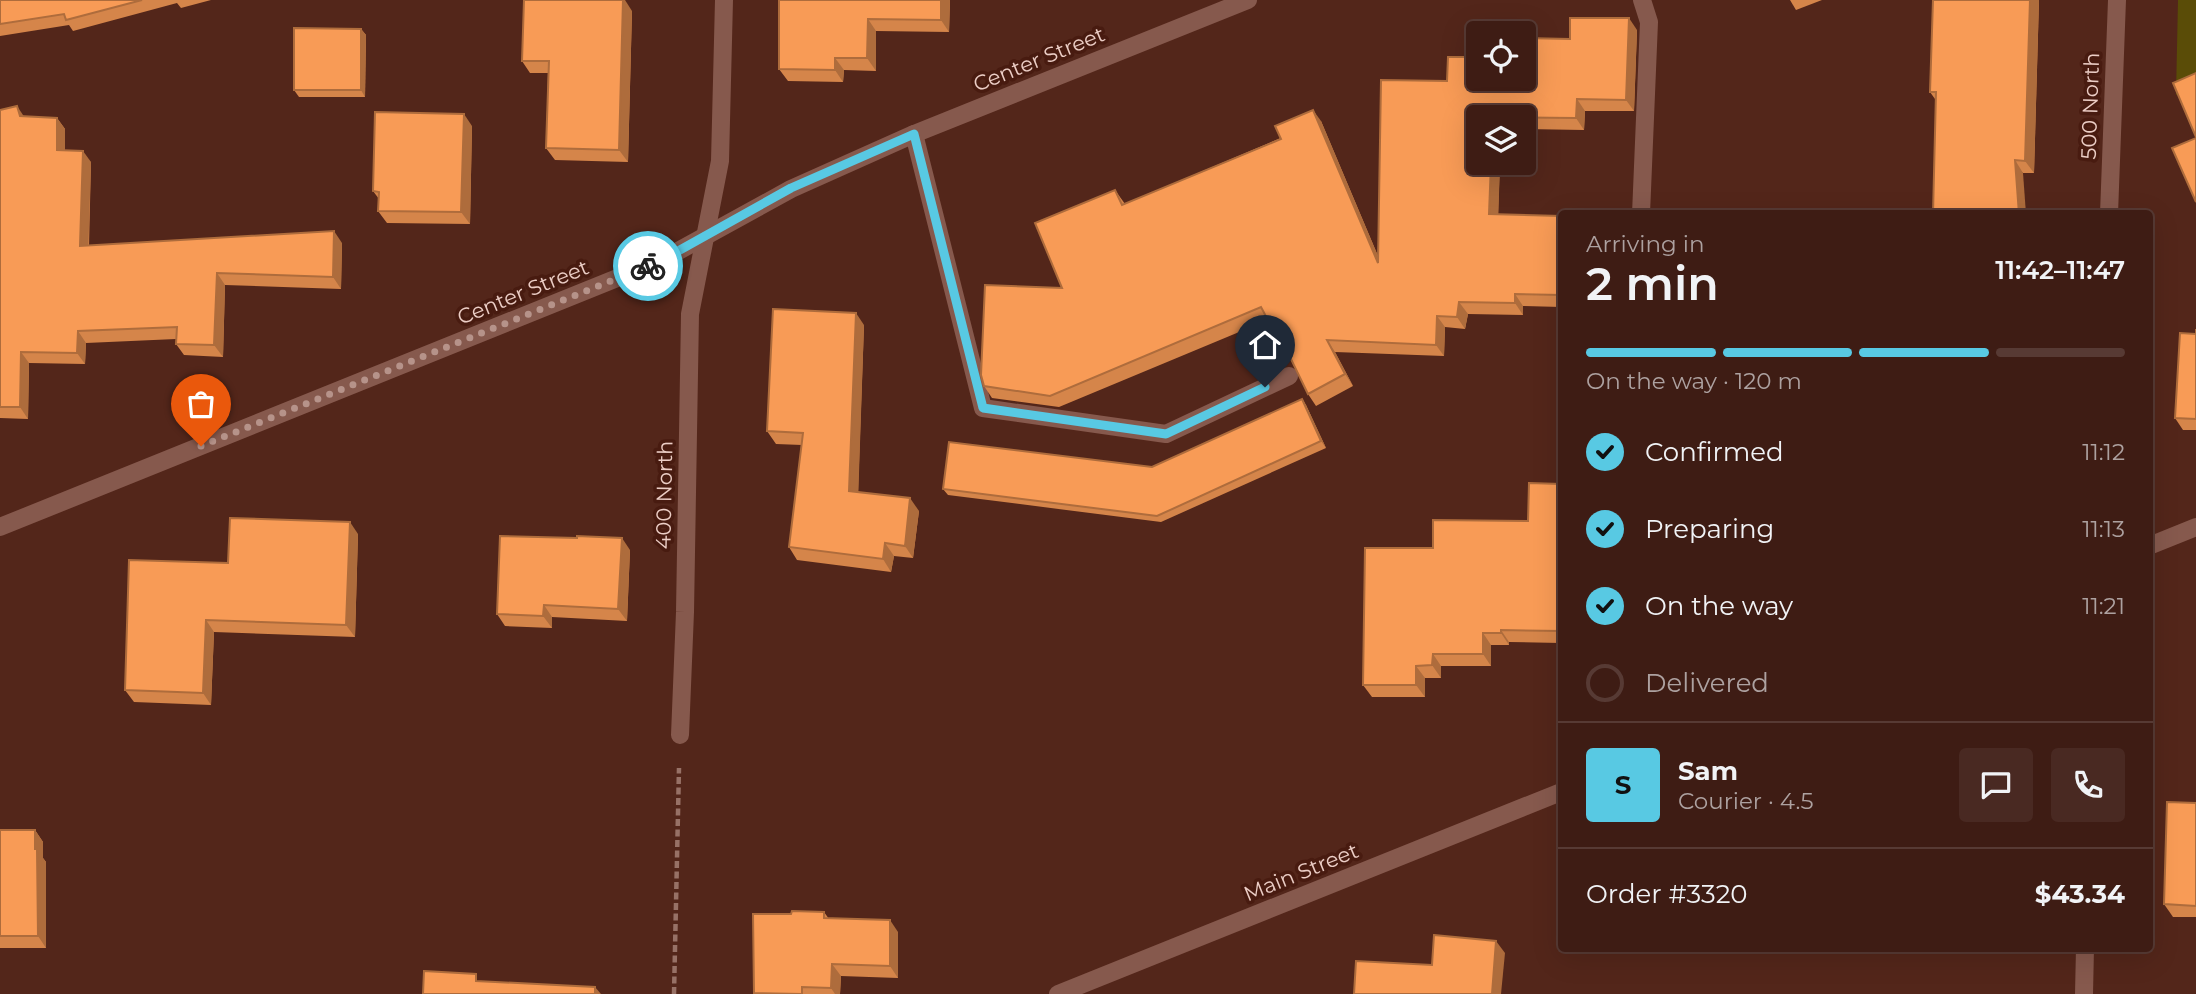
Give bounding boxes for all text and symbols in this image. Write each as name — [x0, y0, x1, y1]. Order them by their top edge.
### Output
street label: Center Street — [970, 21, 1108, 97]
map controls — [1466, 21, 1536, 175]
button: locate — [1466, 21, 1536, 91]
street label: 500 North — [2076, 52, 2104, 160]
button: layers — [1466, 105, 1536, 175]
text: Arriving in — [1586, 230, 1705, 258]
courier — [613, 231, 683, 301]
icon: bike — [629, 247, 667, 285]
street label: Center Street — [454, 254, 592, 330]
text: 11:42–11:47 — [1995, 254, 2125, 286]
text: 2 min — [1586, 255, 1719, 312]
pin — [1235, 315, 1295, 387]
icon: home — [1246, 326, 1284, 364]
text: On the way · 120 m — [1586, 367, 1802, 395]
pin — [171, 374, 231, 446]
icon: bag — [182, 385, 220, 423]
icon: check — [1586, 433, 1624, 471]
text: Confirmed — [1645, 436, 1784, 468]
text: 11:12 — [2082, 438, 2125, 466]
street label: 400 North — [651, 440, 677, 550]
icon: check — [1586, 510, 1624, 548]
text: Preparing — [1645, 513, 1774, 545]
text: 11:13 — [2082, 515, 2125, 543]
icon: check — [1586, 587, 1624, 625]
text: On the way — [1645, 590, 1793, 622]
text: 11:21 — [2082, 592, 2125, 620]
text: Delivered — [1645, 667, 1769, 699]
button: chat — [1959, 748, 2033, 822]
button: phone — [2051, 748, 2125, 822]
text: Sam — [1678, 755, 1738, 787]
text: S — [1615, 769, 1631, 801]
text: Courier · 4.5 — [1678, 787, 1813, 815]
street label: Main Street — [1240, 838, 1362, 906]
text: Order #3320 — [1586, 878, 1748, 910]
text: $43.34 — [2035, 878, 2125, 910]

